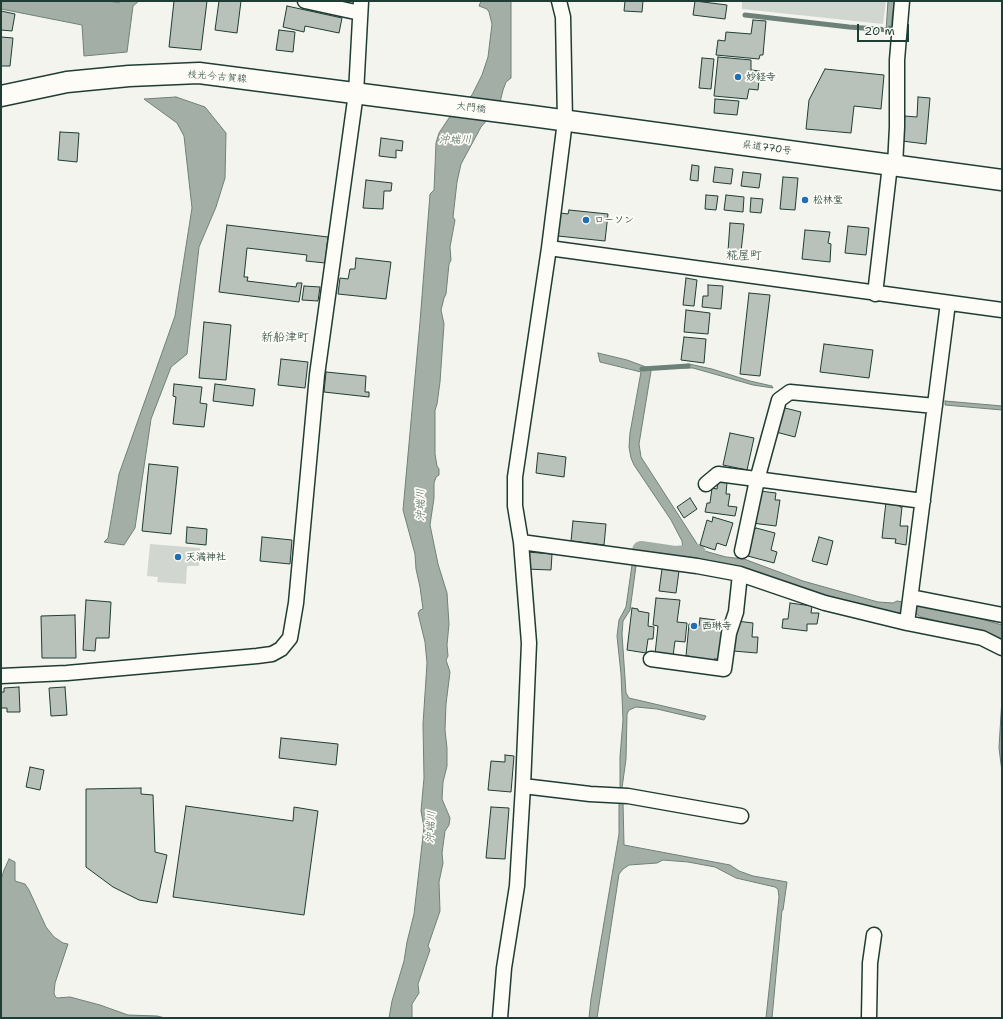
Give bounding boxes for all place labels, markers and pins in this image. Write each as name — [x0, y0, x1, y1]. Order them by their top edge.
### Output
place label: 妙経寺 — [746, 71, 776, 83]
marker: 妙経寺 — [733, 72, 743, 82]
place label: 松林堂 — [813, 194, 843, 206]
marker: 松林堂 — [800, 195, 810, 205]
place label: ローソン — [594, 214, 634, 226]
marker: ローソン — [581, 215, 591, 225]
place label: 天満神社 — [186, 551, 226, 563]
marker: 天満神社 — [173, 552, 183, 562]
place label: 西琳寺 — [702, 620, 732, 632]
marker: 西琳寺 — [689, 621, 699, 631]

